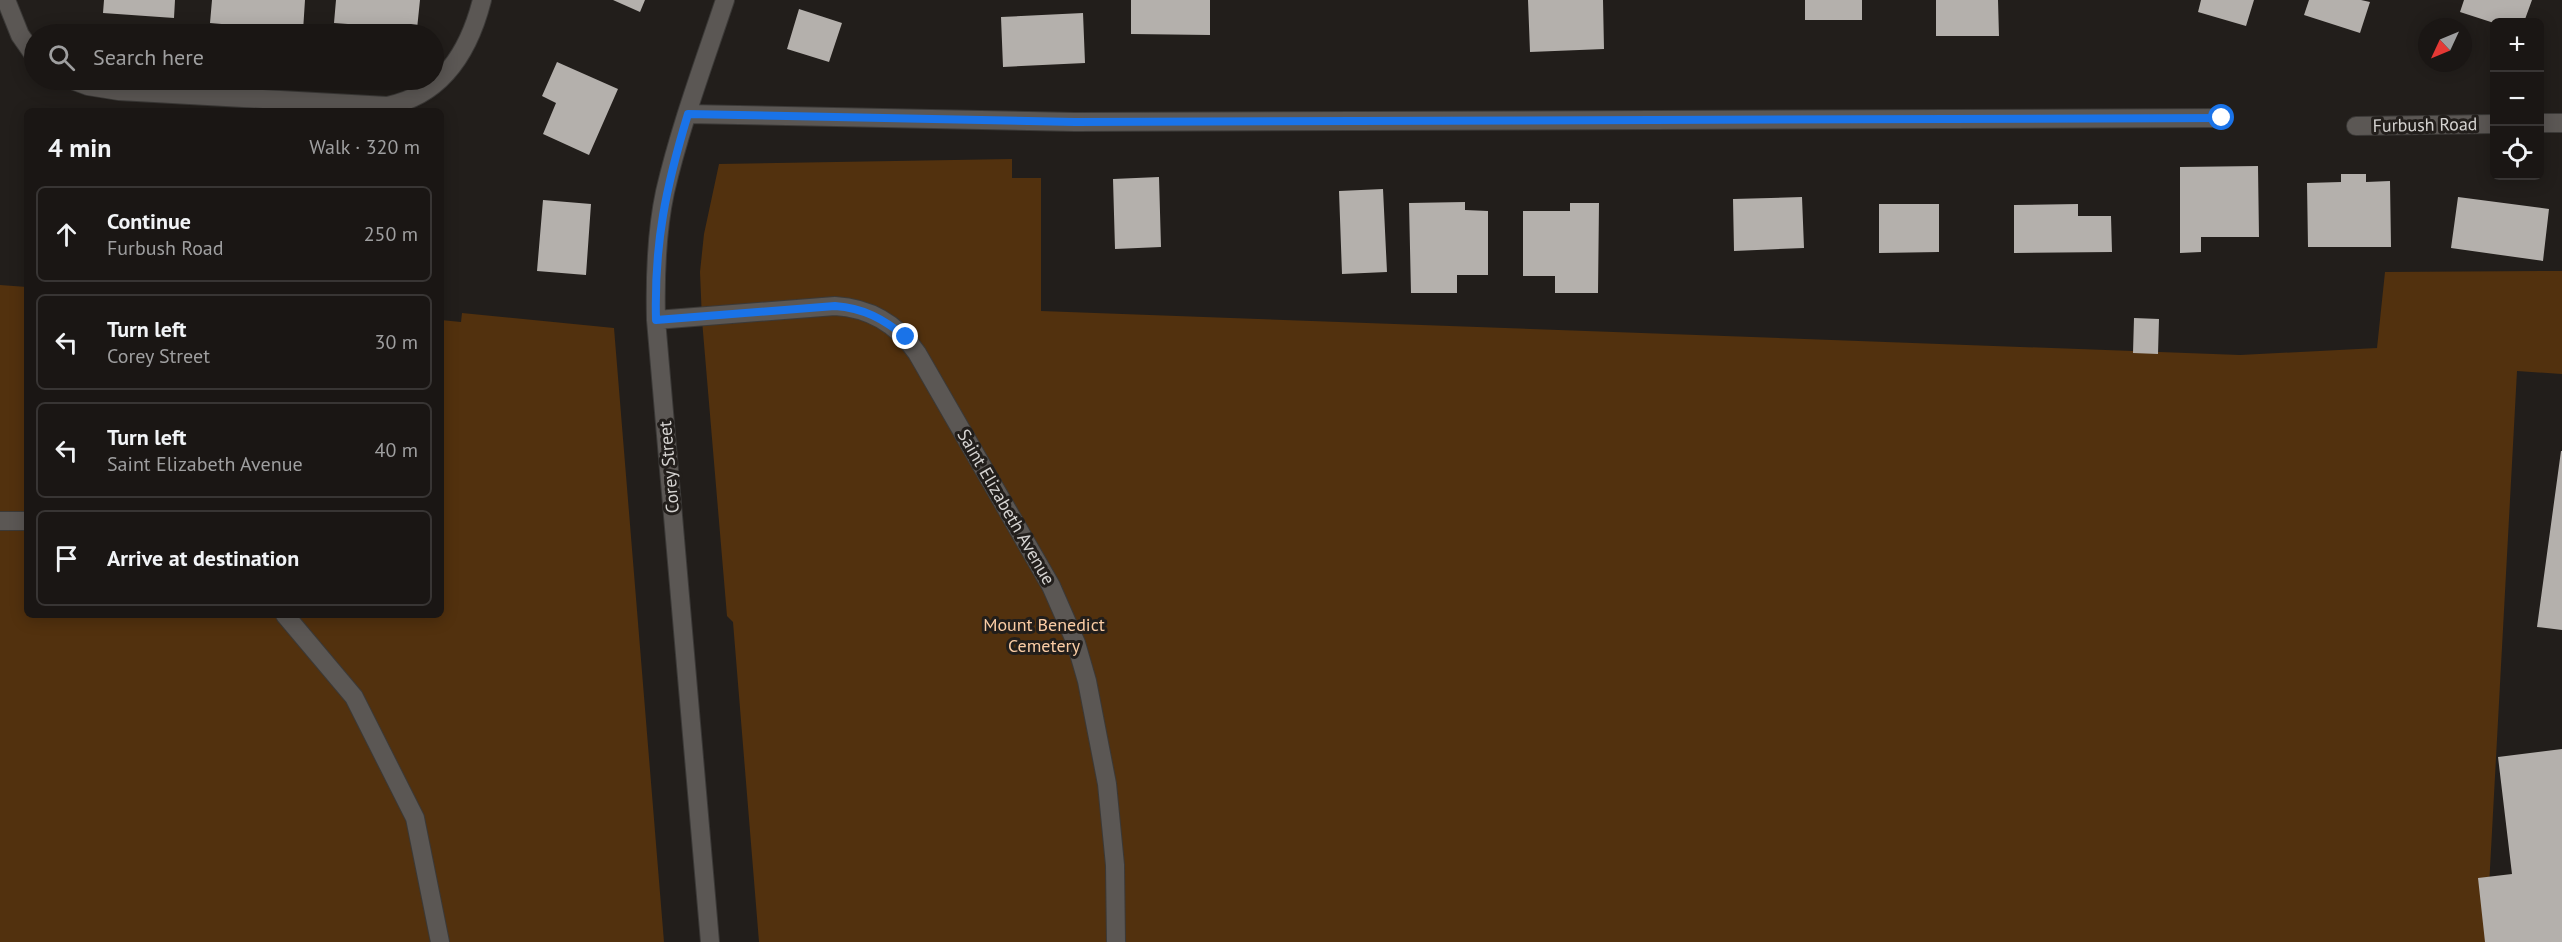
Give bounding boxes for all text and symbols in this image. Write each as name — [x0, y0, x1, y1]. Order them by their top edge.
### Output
north arrow — [2418, 18, 2472, 72]
map controls — [2490, 18, 2544, 180]
button: + — [2490, 18, 2544, 72]
search box — [24, 24, 444, 90]
icon: search — [45, 41, 78, 74]
text: Search here — [93, 43, 204, 71]
button: − — [2490, 72, 2544, 126]
route start — [2208, 104, 2234, 130]
street label: Furbush Road — [2372, 112, 2478, 137]
button: locate — [2490, 126, 2544, 180]
text: 4 min — [48, 131, 111, 164]
text: Walk · 320 m — [309, 134, 420, 160]
text: Continue — [107, 207, 191, 235]
icon: ahead — [50, 218, 83, 251]
text: 250 m — [364, 221, 418, 247]
text: Furbush Road — [107, 235, 224, 261]
text: Turn left — [107, 315, 187, 343]
route end — [892, 323, 918, 349]
icon: left — [50, 326, 83, 359]
text: 30 m — [375, 329, 418, 355]
text: Corey Street — [107, 343, 210, 369]
street label: Corey Street — [653, 420, 684, 514]
text: Turn left — [107, 423, 187, 451]
street label: Saint Elizabeth Avenue — [952, 425, 1060, 589]
icon: left — [50, 434, 83, 467]
text: 40 m — [375, 437, 418, 463]
text: Saint Elizabeth Avenue — [107, 451, 303, 477]
icon: arrive — [50, 542, 83, 575]
text: Arrive at destination — [107, 544, 299, 572]
park label: Mount Benedict Cemetery — [983, 613, 1105, 657]

